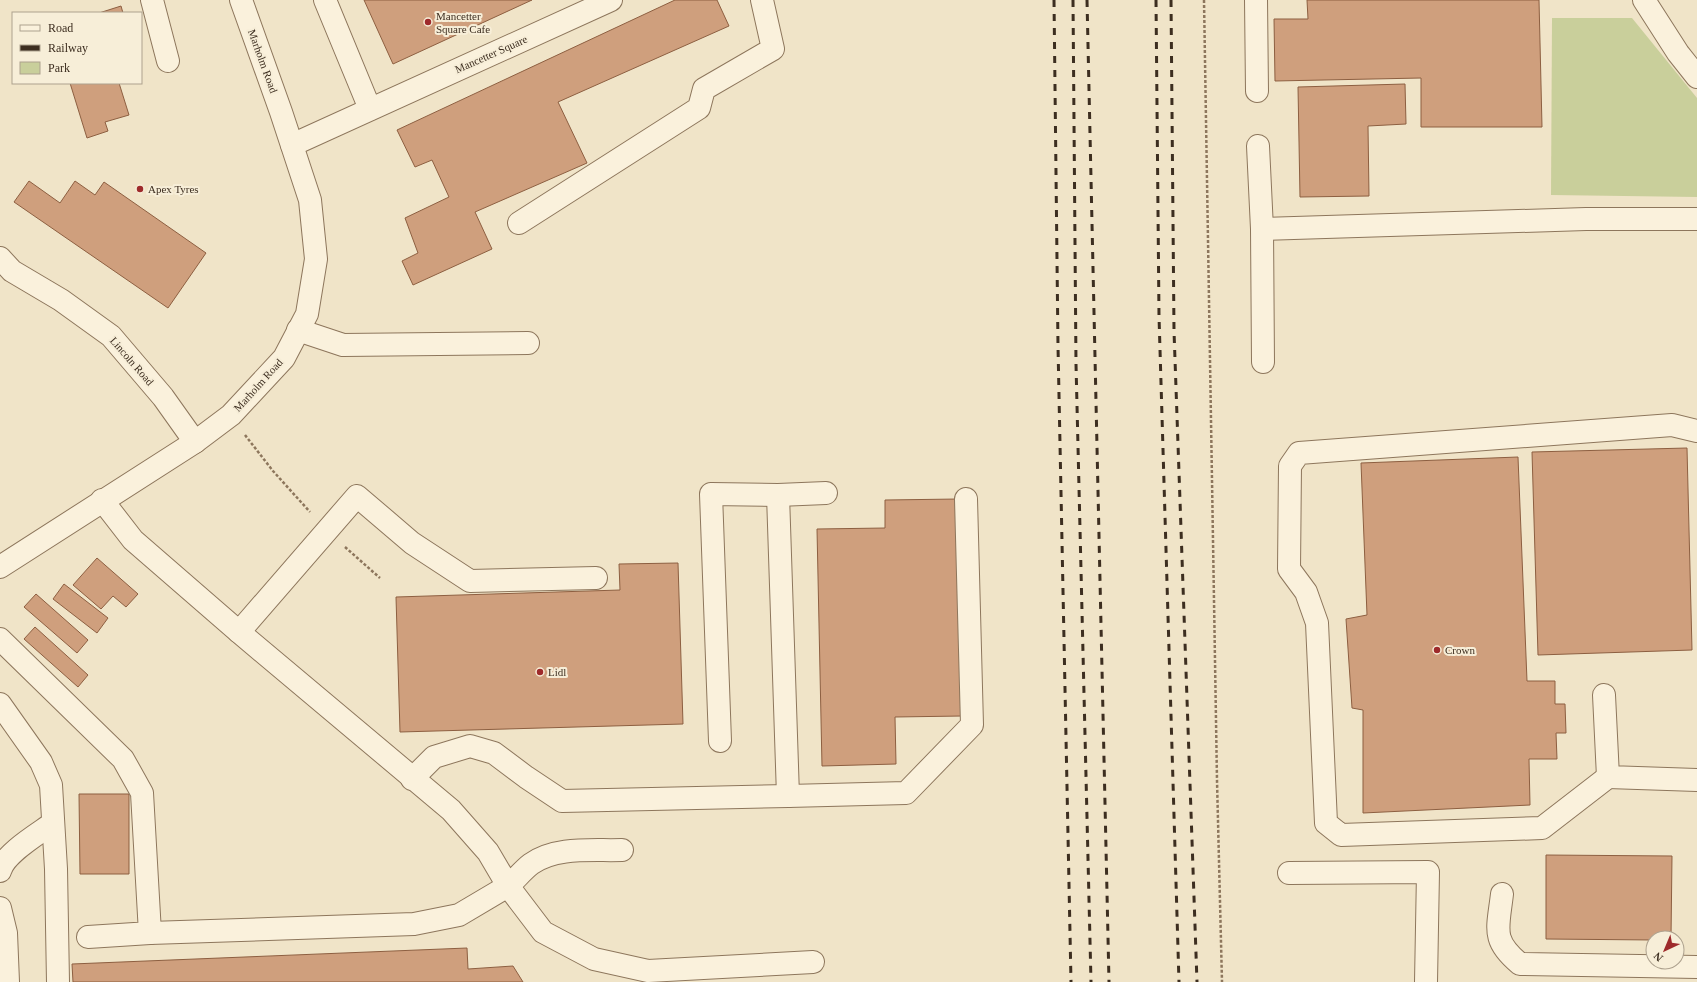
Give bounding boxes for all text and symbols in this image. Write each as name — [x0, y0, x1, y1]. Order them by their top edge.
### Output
place label: Mancetter Square Cafe — [436, 10, 490, 35]
legend — [12, 12, 142, 84]
marker: Mancetter Square Cafe — [423, 17, 433, 27]
text: Road — [48, 21, 73, 35]
street label: Marholm Road — [246, 28, 280, 95]
street label: Mancetter Square — [453, 33, 529, 75]
text: Railway — [48, 41, 88, 55]
text: Park — [48, 61, 70, 75]
place label: Apex Tyres — [148, 183, 199, 195]
marker: Apex Tyres — [135, 184, 145, 194]
street label: Lincoln Road — [108, 334, 157, 388]
street label: Marholm Road — [231, 356, 285, 414]
place label: Crown — [1445, 644, 1475, 656]
marker: Crown — [1432, 645, 1442, 655]
place label: Lidl — [548, 666, 566, 678]
marker: Lidl — [535, 667, 545, 677]
north arrow — [1645, 930, 1685, 970]
text: N — [1651, 950, 1665, 964]

